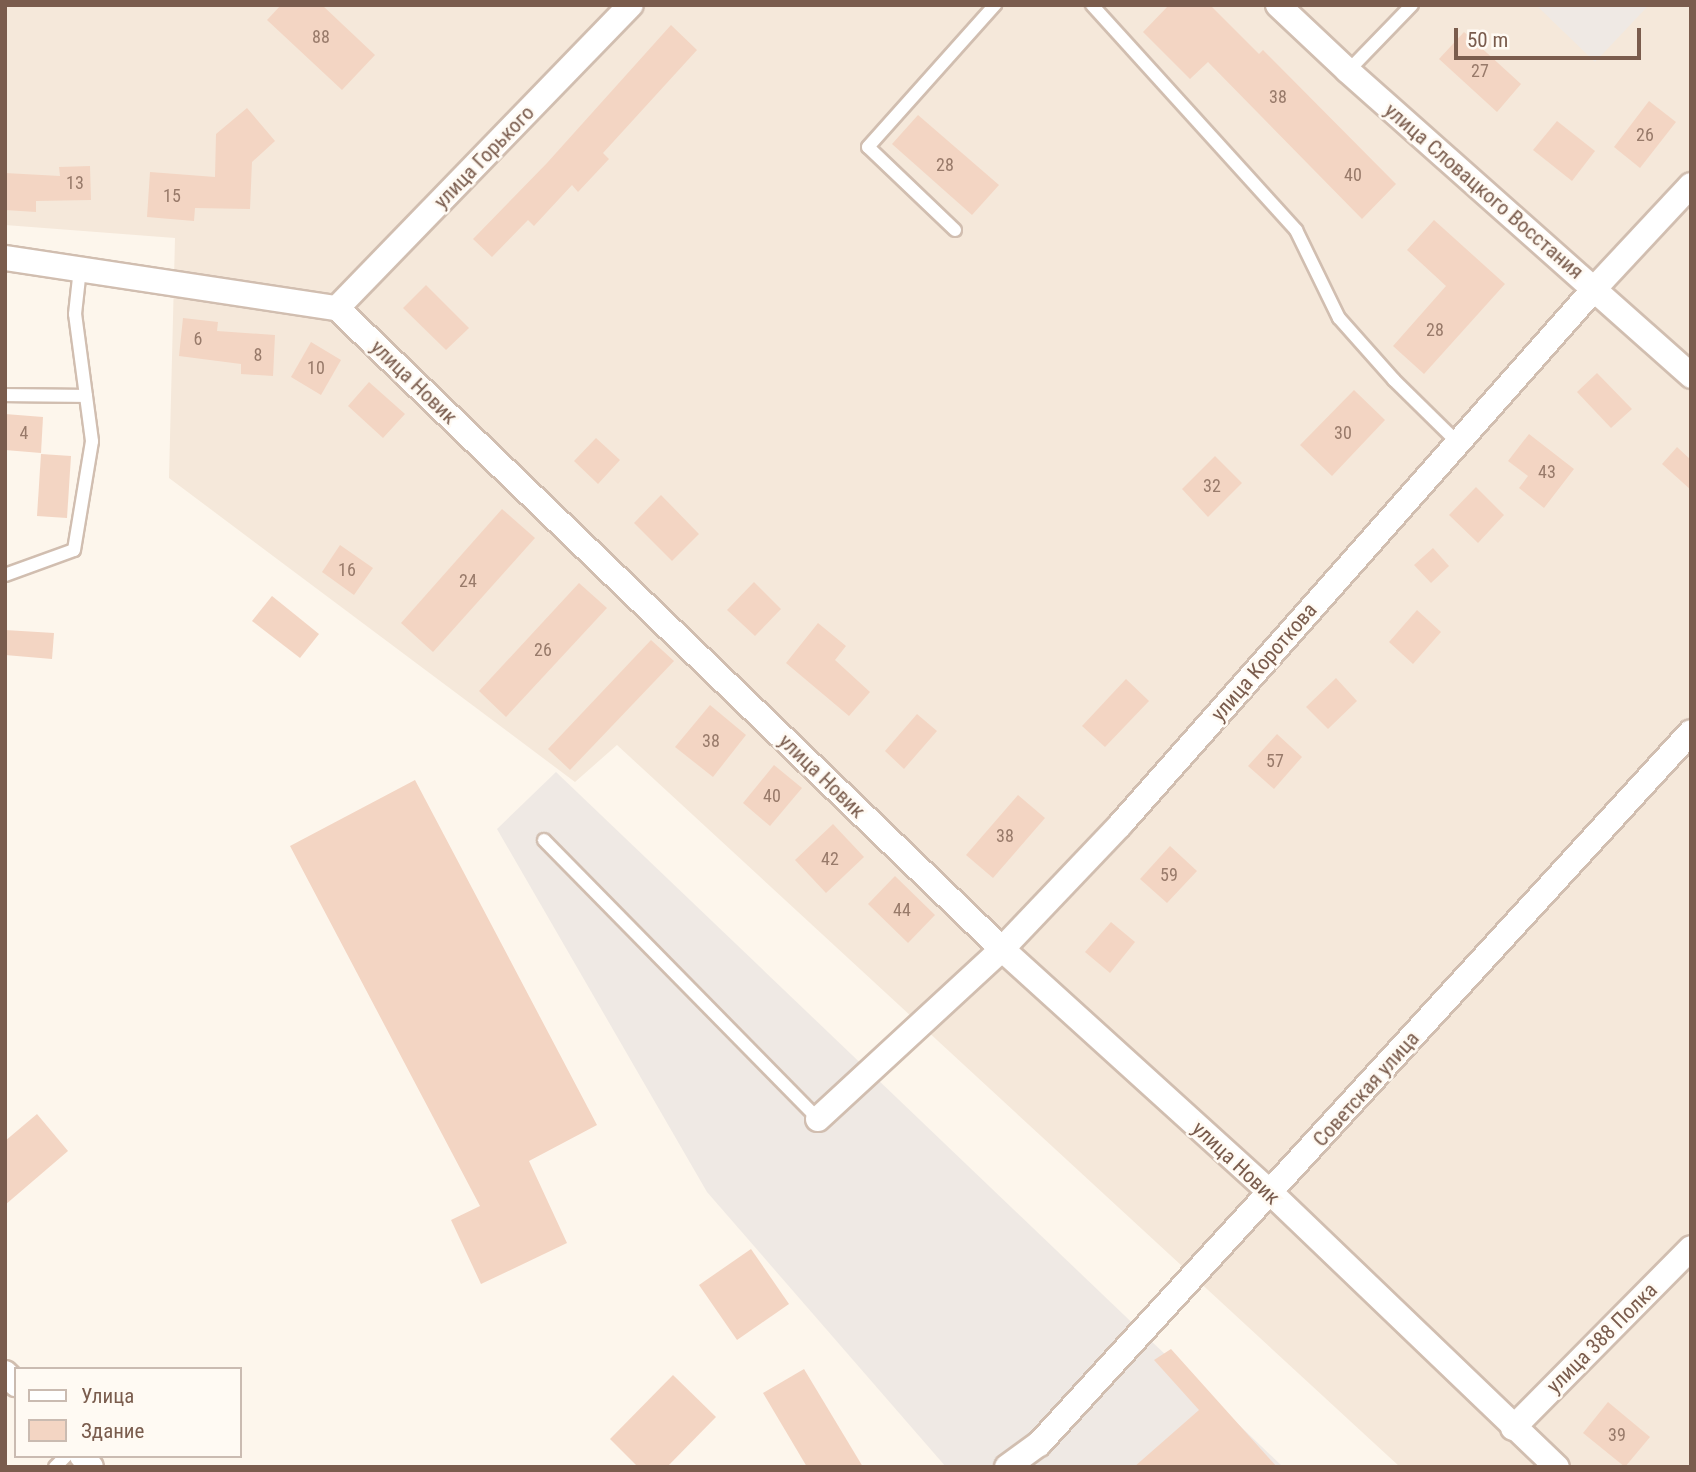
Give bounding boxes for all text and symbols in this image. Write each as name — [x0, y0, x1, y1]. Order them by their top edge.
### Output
scale bar — [1458, 14, 1645, 58]
house number: 88 — [312, 26, 330, 48]
text: 50 m — [1467, 28, 1508, 52]
house number: 27 — [1471, 60, 1489, 82]
house number: 38 — [1269, 86, 1287, 108]
street label: улица Словацкого Восстания — [1379, 98, 1589, 284]
street label: улица Горького — [429, 100, 539, 214]
house number: 26 — [1636, 124, 1654, 146]
house number: 28 — [936, 154, 954, 176]
house number: 40 — [1344, 164, 1362, 186]
house number: 13 — [66, 172, 84, 194]
house number: 15 — [163, 185, 181, 207]
house number: 28 — [1426, 319, 1444, 341]
house number: 6 — [194, 328, 202, 350]
street label: улица Новик — [365, 335, 463, 429]
house number: 8 — [254, 344, 262, 366]
house number: 10 — [307, 357, 325, 379]
house number: 4 — [20, 422, 28, 444]
house number: 30 — [1334, 422, 1352, 444]
house number: 43 — [1538, 461, 1556, 483]
house number: 32 — [1203, 475, 1221, 497]
house number: 16 — [338, 559, 356, 581]
house number: 24 — [459, 570, 477, 592]
street label: улица Короткова — [1206, 598, 1322, 726]
house number: 26 — [534, 639, 552, 661]
street label: улица Новик — [773, 729, 871, 823]
house number: 38 — [702, 730, 720, 752]
house number: 57 — [1266, 750, 1284, 772]
house number: 40 — [763, 785, 781, 807]
house number: 38 — [996, 825, 1014, 847]
house number: 42 — [821, 848, 839, 870]
house number: 59 — [1160, 864, 1178, 886]
house number: 44 — [893, 899, 911, 921]
street label: Советская улица — [1308, 1026, 1424, 1152]
street label: улица Новик — [1187, 1116, 1285, 1210]
street label: улица 388 Полка — [1542, 1278, 1662, 1398]
legend — [14, 1367, 242, 1458]
text: Улица — [81, 1384, 134, 1408]
text: Здание — [81, 1419, 144, 1443]
house number: 39 — [1608, 1424, 1626, 1446]

